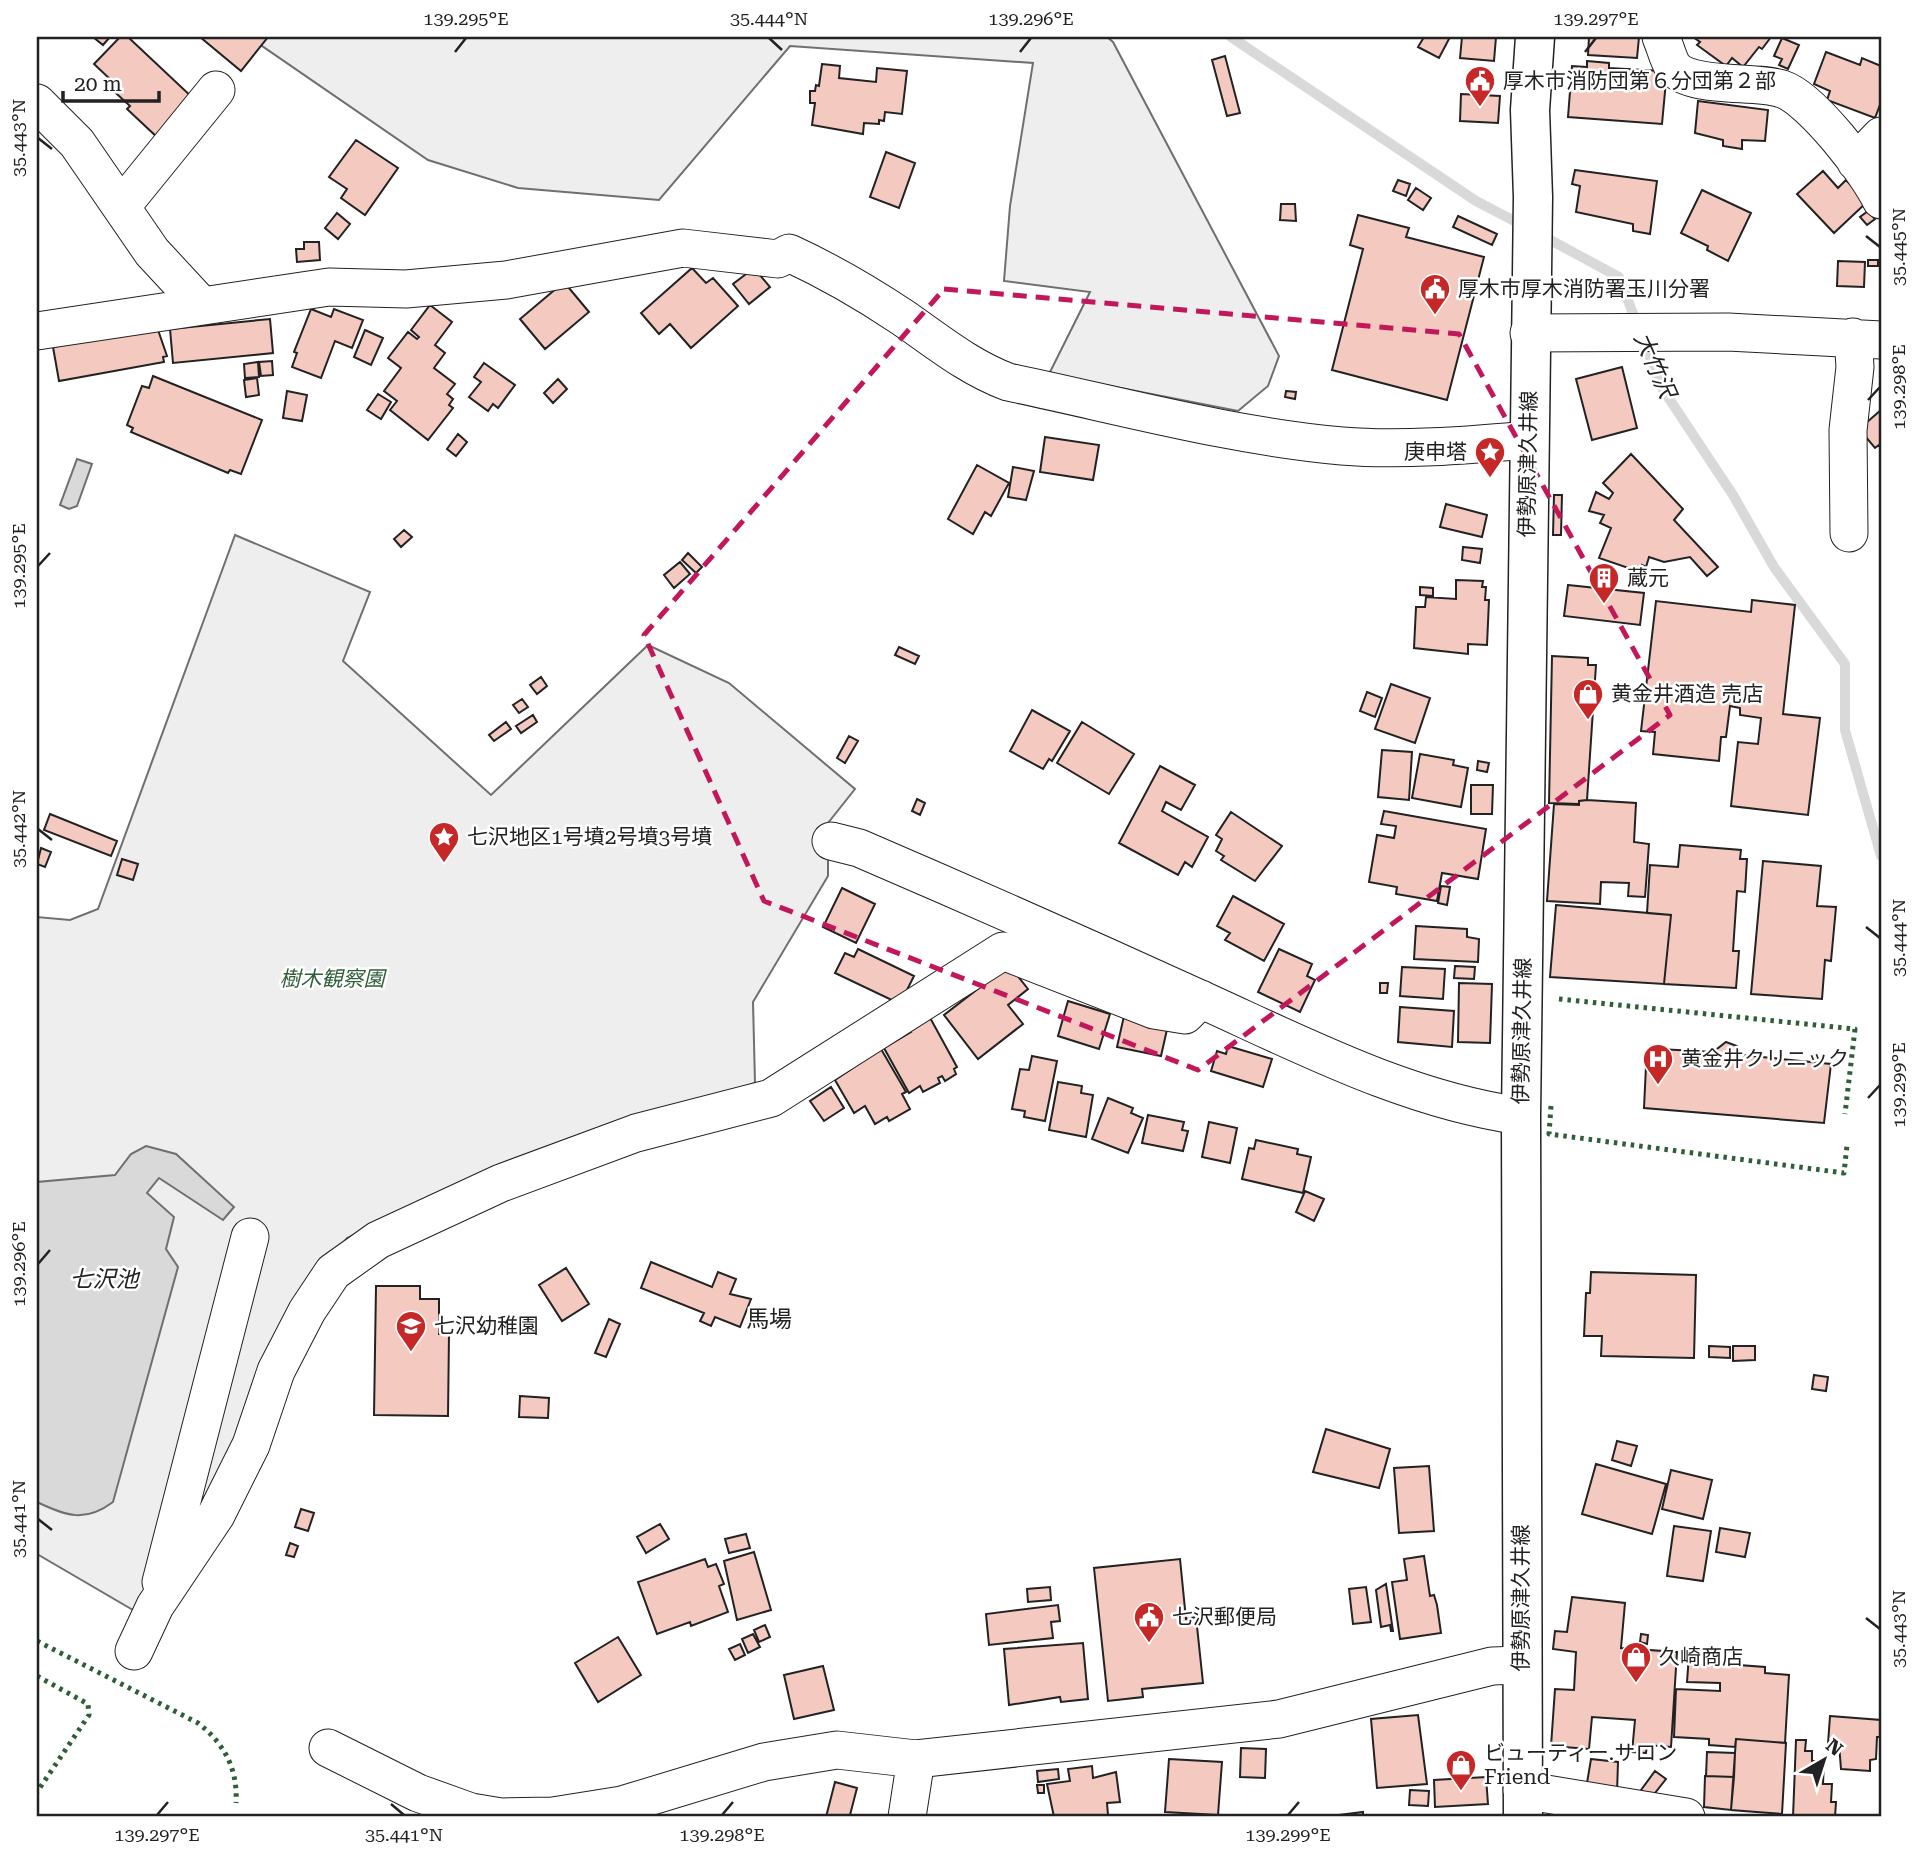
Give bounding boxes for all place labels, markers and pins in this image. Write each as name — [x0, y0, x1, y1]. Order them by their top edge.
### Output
public building icon: 厚木市消防団第６分団第２部 — [1463, 64, 1497, 108]
place label: 厚木市消防団第６分団第２部 — [1503, 69, 1776, 93]
public building icon: 厚木市厚木消防署玉川分署 — [1418, 272, 1452, 316]
place label: 厚木市厚木消防署玉川分署 — [1458, 277, 1710, 301]
place icon: 庚申塔 — [1473, 435, 1507, 479]
place label: 庚申塔 — [1404, 440, 1467, 464]
building icon: 蔵元 — [1587, 561, 1621, 605]
place label: 蔵元 — [1627, 566, 1669, 590]
shop icon: 黄金井酒造 売店 — [1571, 677, 1605, 721]
place label: 黄金井酒造 売店 — [1611, 682, 1763, 706]
place icon: 七沢地区1号墳2号墳3号墳 — [427, 820, 461, 864]
place label: 七沢地区1号墳2号墳3号墳 — [467, 825, 712, 849]
hospital icon: 黄金井クリニック — [1641, 1042, 1675, 1086]
place label: 黄金井クリニック — [1681, 1047, 1849, 1071]
school or university icon: 七沢幼稚園 — [394, 1309, 428, 1353]
place label: 七沢幼稚園 — [434, 1314, 539, 1338]
public building icon: 七沢郵便局 — [1132, 1600, 1166, 1644]
place label: 七沢郵便局 — [1172, 1605, 1277, 1629]
shop icon: 久崎商店 — [1619, 1640, 1653, 1684]
place label: 久崎商店 — [1659, 1645, 1743, 1669]
place label: ビューティー.サロン Friend — [1484, 1741, 1677, 1789]
shop icon: ビューティー.サロン Friend — [1444, 1748, 1478, 1792]

